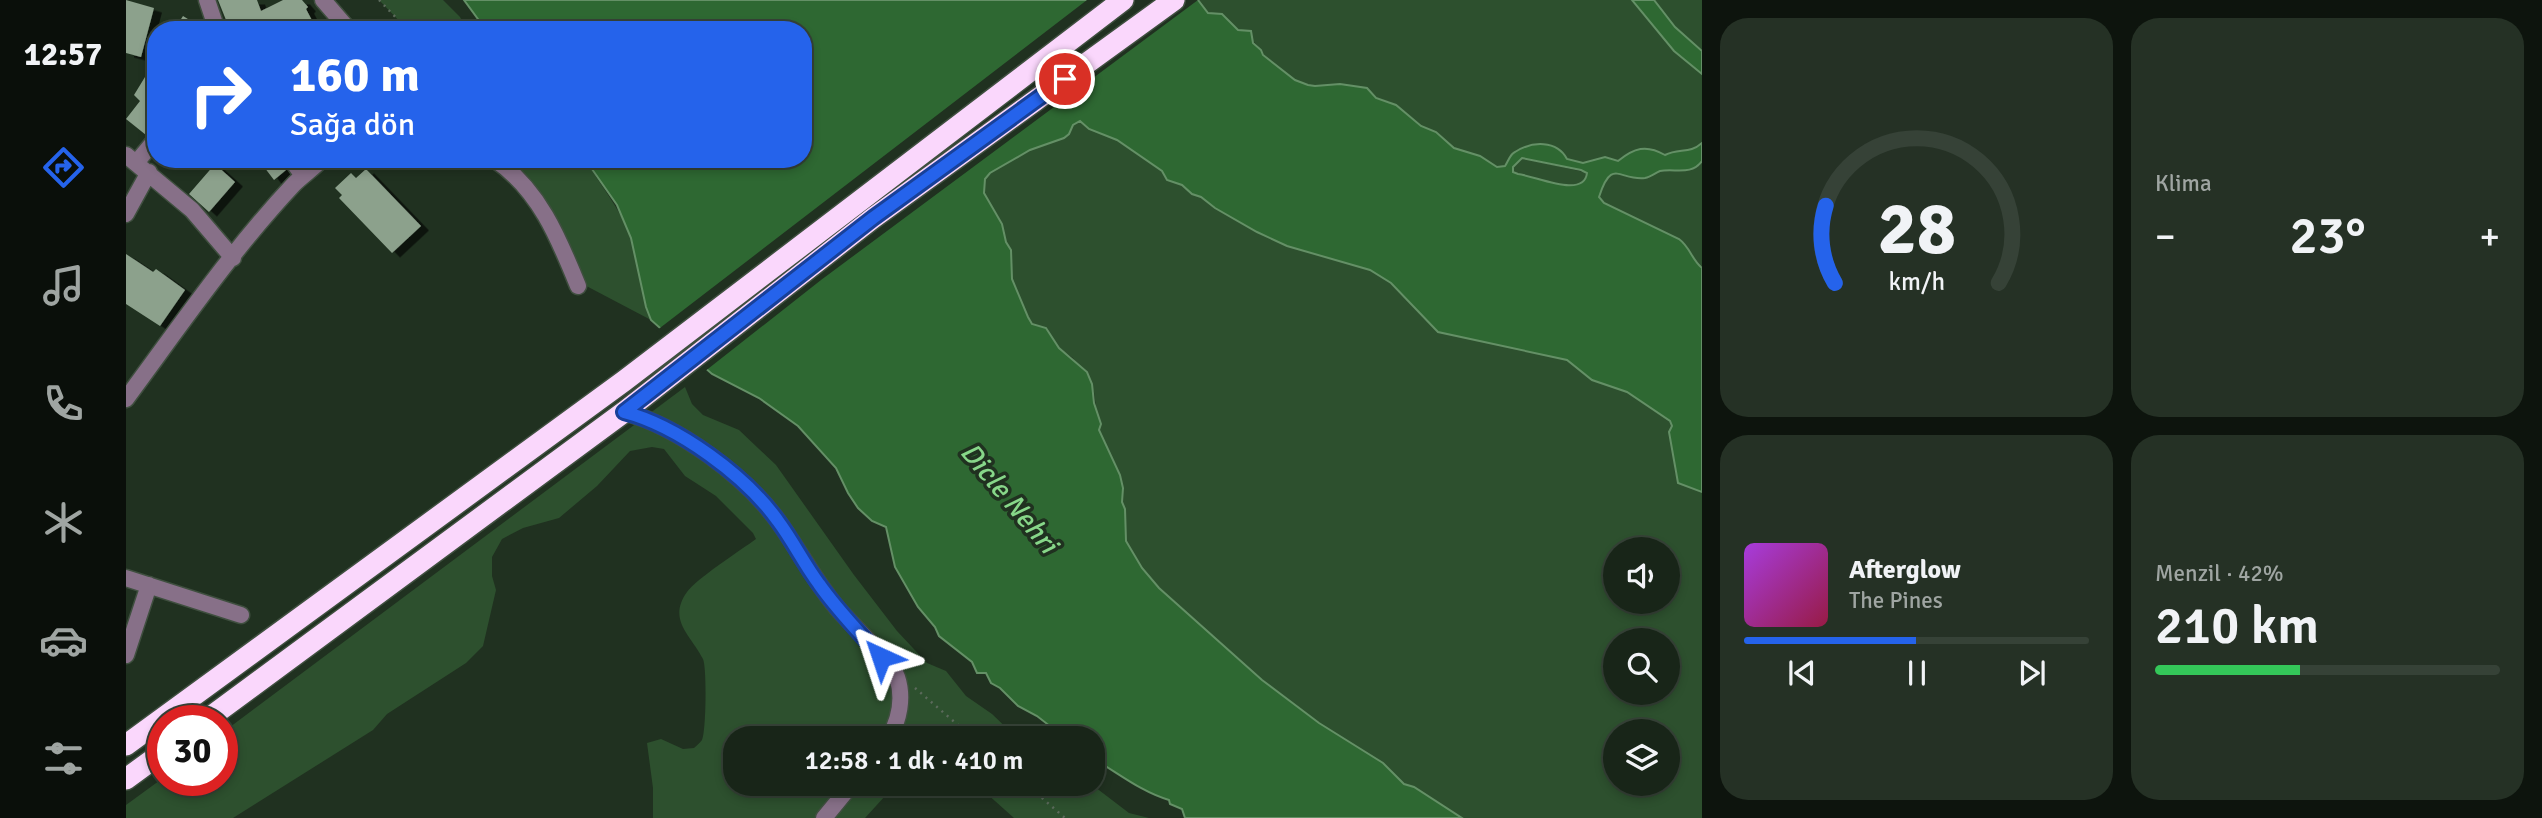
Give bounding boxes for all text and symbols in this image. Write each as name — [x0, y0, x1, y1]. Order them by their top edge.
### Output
text: 12:57 — [24, 35, 102, 74]
text: 160 m — [290, 45, 420, 105]
icon: right — [175, 49, 266, 140]
pin — [1035, 49, 1095, 109]
icon: arrive — [1046, 60, 1084, 98]
text: Sağa dön — [290, 105, 415, 144]
icon: directions — [39, 143, 88, 192]
text: Klima — [2155, 169, 2212, 198]
text: 28 — [1877, 186, 1956, 275]
text: 23° — [2289, 204, 2366, 268]
text: − — [2155, 213, 2176, 260]
text: + — [2479, 213, 2500, 260]
icon: music — [39, 261, 88, 310]
text: km/h — [1888, 266, 1945, 297]
icon: phone — [39, 379, 88, 428]
water label: Dicle Nehri — [953, 436, 1067, 562]
icon: climate — [39, 498, 88, 547]
map controls — [1603, 537, 1680, 796]
button: sound — [1603, 537, 1680, 614]
text: Afterglow — [1849, 554, 1961, 586]
text: Menzil · 42% — [2155, 559, 2284, 588]
text: The Pines — [1849, 586, 1943, 615]
text: 210 km — [2155, 594, 2319, 658]
icon: car — [39, 616, 88, 665]
position arrow — [844, 620, 918, 694]
button: search — [1603, 628, 1680, 705]
icon: previous — [1783, 654, 1821, 692]
icon: pause — [1898, 654, 1936, 692]
icon: next — [2013, 654, 2051, 692]
speed limit sign: 30 — [147, 705, 238, 796]
button: layers — [1603, 719, 1680, 796]
icon: filters — [39, 734, 88, 783]
text: 12:58 · 1 dk · 410 m — [805, 745, 1023, 777]

